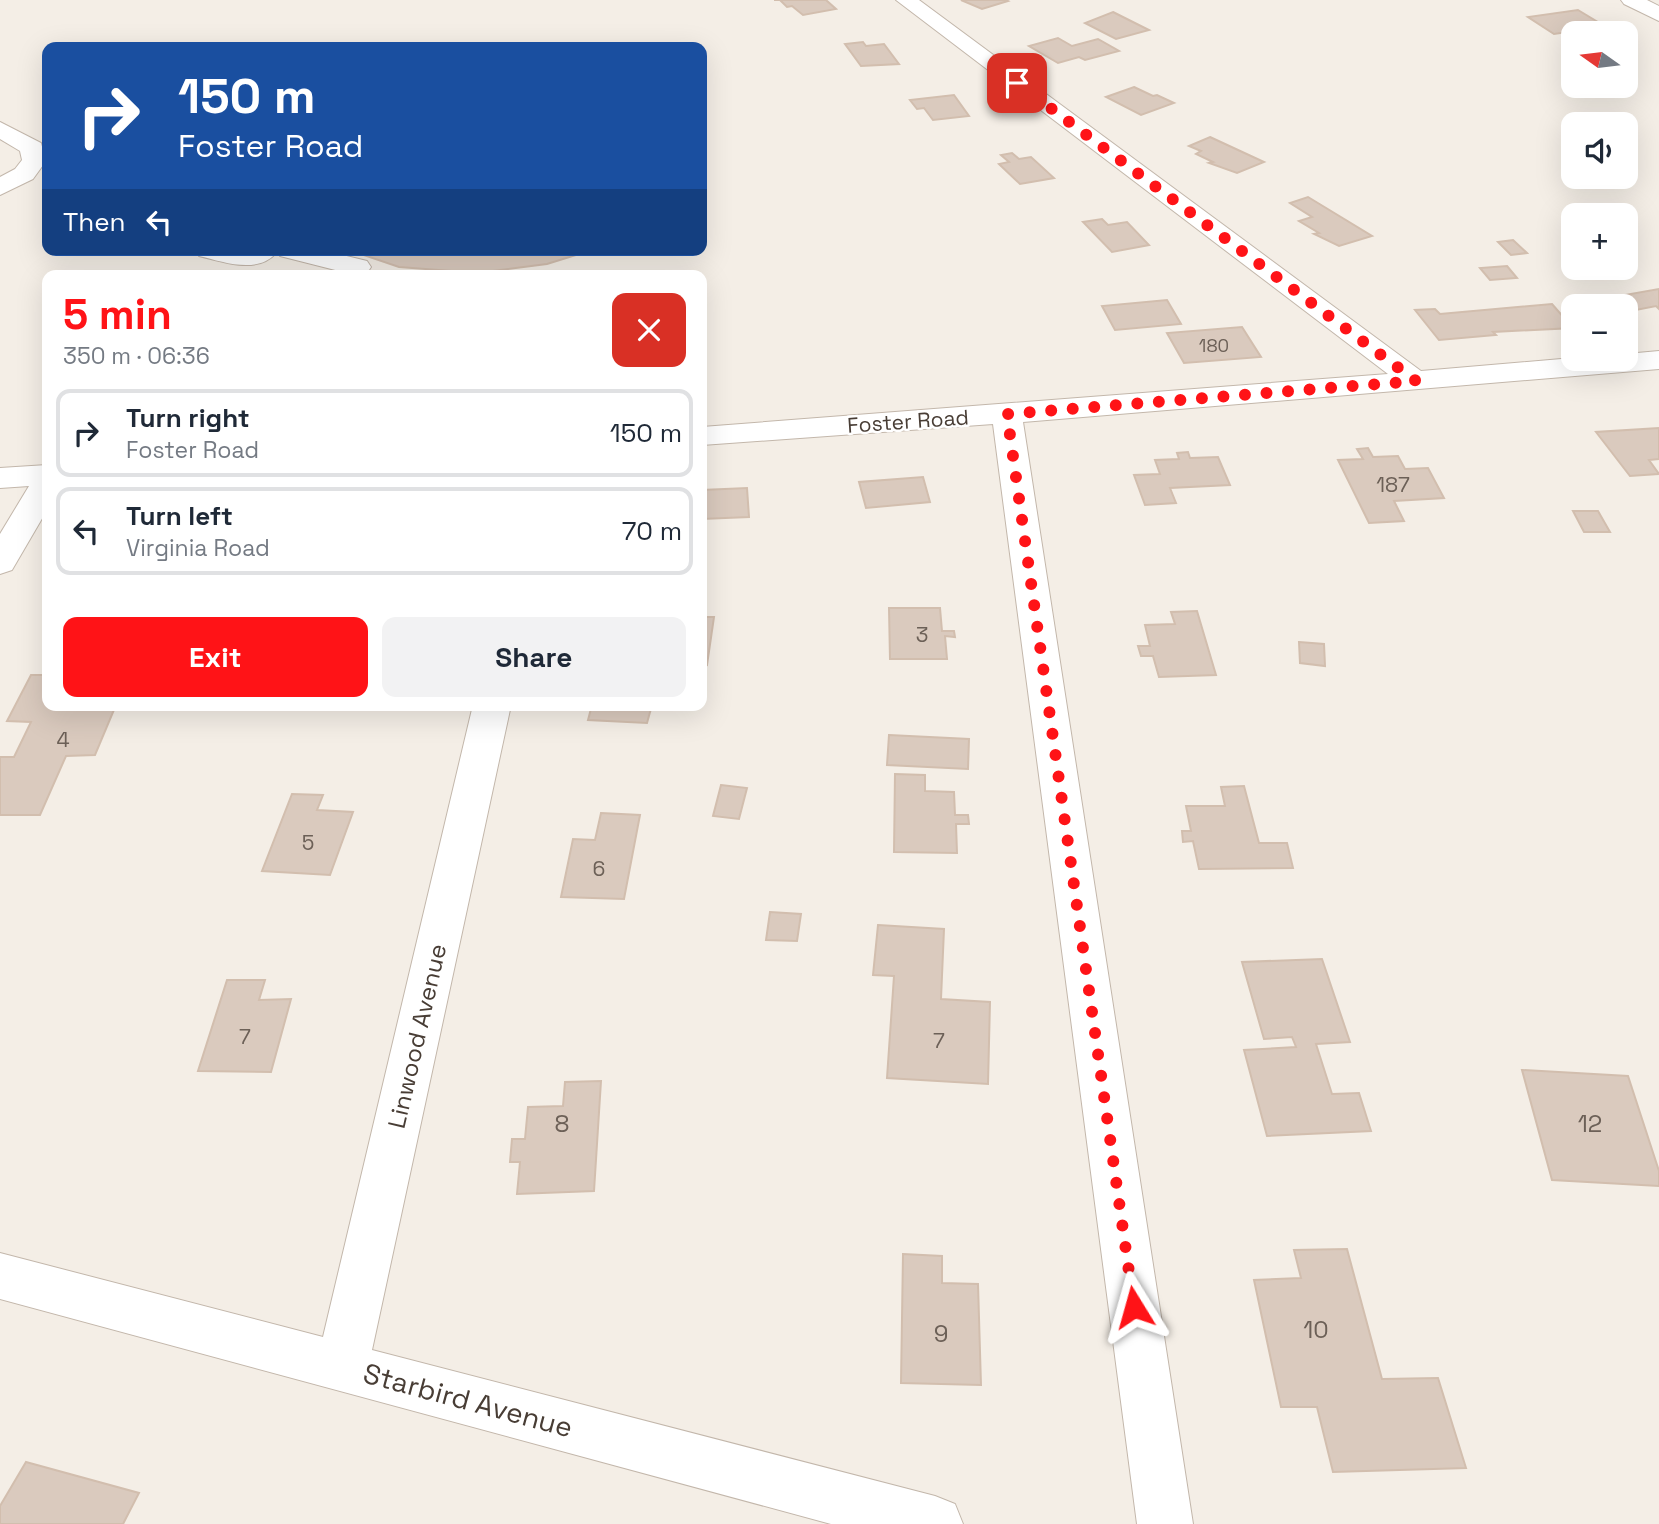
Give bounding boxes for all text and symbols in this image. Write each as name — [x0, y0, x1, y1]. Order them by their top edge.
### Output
north arrow — [1561, 21, 1638, 98]
map controls — [1561, 21, 1638, 371]
pin — [987, 53, 1047, 113]
icon: arrive — [998, 64, 1036, 102]
text: 150 m — [178, 65, 316, 127]
icon: right — [63, 70, 154, 161]
button: sound — [1561, 112, 1638, 189]
text: Foster Road — [178, 126, 363, 166]
icon: left — [140, 203, 178, 241]
button: + — [1561, 203, 1638, 280]
text: Then — [63, 205, 126, 239]
text: 5 min — [63, 288, 172, 341]
button: close — [612, 293, 686, 367]
button: − — [1561, 294, 1638, 371]
house number: 180 — [1199, 334, 1229, 357]
text: 350 m · 06:36 — [63, 341, 210, 371]
text: Turn right — [126, 401, 250, 435]
street label: Foster Road — [846, 403, 970, 439]
icon: right — [67, 414, 105, 452]
text: 150 m — [610, 416, 682, 450]
text: Foster Road — [126, 435, 259, 465]
house number: 187 — [1376, 471, 1410, 498]
text: Turn left — [126, 499, 233, 533]
icon: left — [67, 512, 105, 550]
text: 70 m — [622, 514, 682, 548]
text: Virginia Road — [126, 533, 270, 563]
button: Exit — [63, 617, 368, 697]
button: Share — [382, 617, 686, 697]
house number: 3 — [916, 621, 928, 648]
house number: 4 — [56, 726, 70, 753]
house number: 5 — [302, 829, 314, 856]
house number: 6 — [593, 855, 605, 882]
street label: Linwood Avenue — [381, 941, 453, 1131]
house number: 7 — [239, 1023, 251, 1050]
house number: 7 — [933, 1027, 945, 1054]
house number: 8 — [555, 1108, 569, 1139]
house number: 12 — [1578, 1108, 1602, 1139]
position arrow — [1097, 1270, 1171, 1344]
house number: 10 — [1303, 1314, 1329, 1345]
house number: 9 — [934, 1318, 948, 1349]
street label: Starbird Avenue — [359, 1355, 577, 1445]

